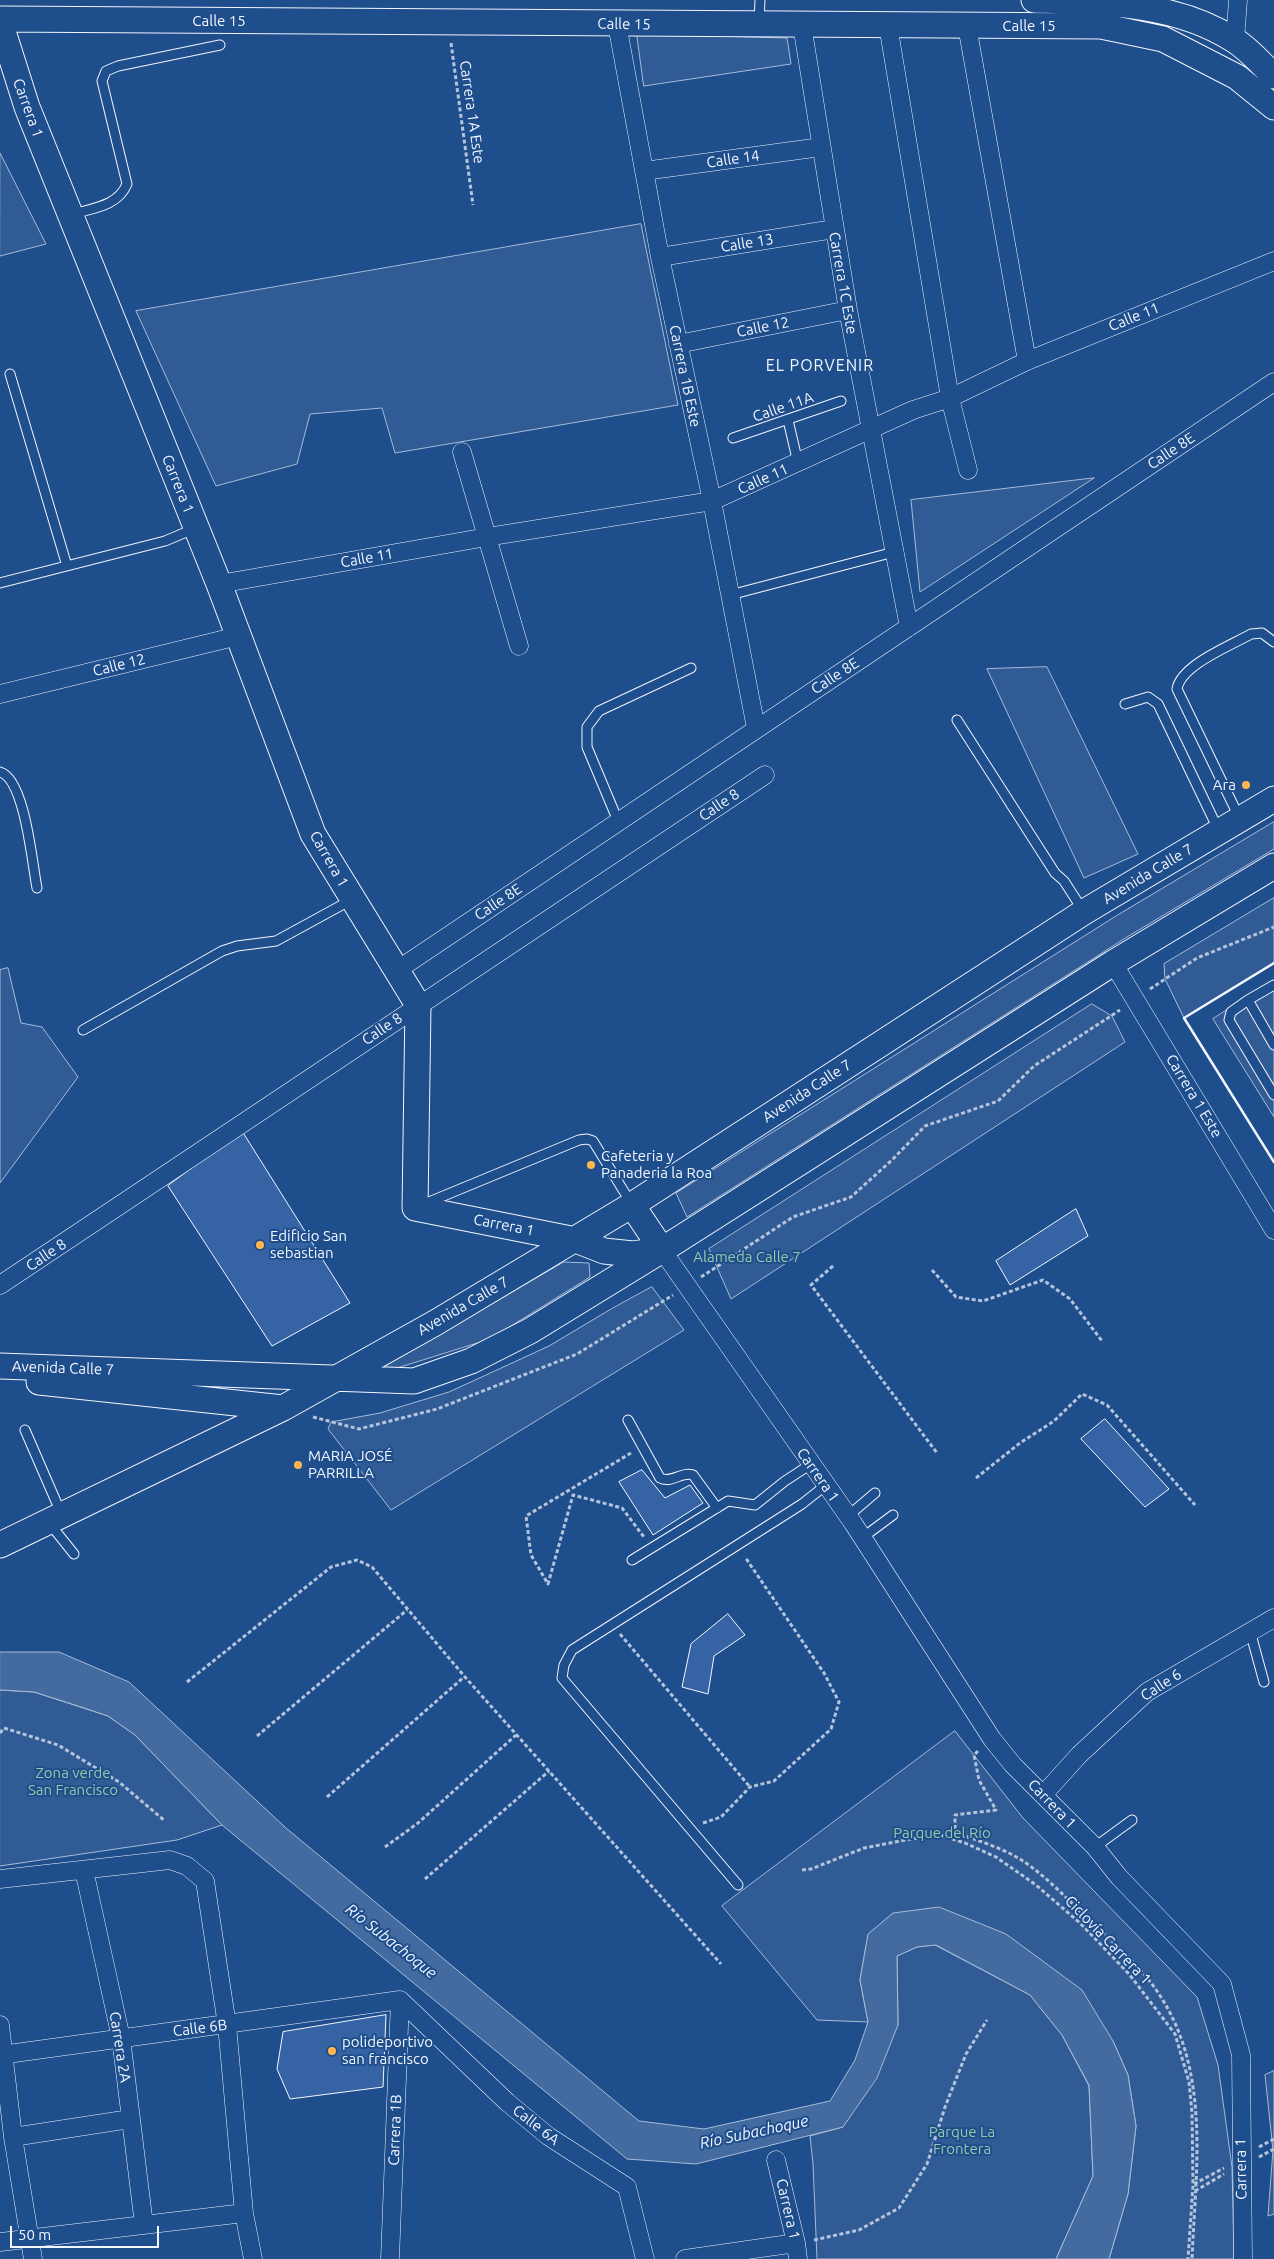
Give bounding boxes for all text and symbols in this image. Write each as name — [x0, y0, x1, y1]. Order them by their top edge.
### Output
street label: Calle 15 — [192, 12, 246, 30]
street label: Calle 15 — [597, 15, 651, 33]
street label: Calle 15 — [1002, 17, 1056, 35]
street label: Carrera 1A Este — [456, 59, 488, 165]
street label: Carrera 1 — [9, 76, 47, 140]
street label: Calle 14 — [705, 146, 761, 172]
street label: Calle 13 — [719, 230, 775, 256]
street label: Carrera 1C Este — [825, 230, 861, 336]
street label: Calle 11 — [1106, 299, 1162, 335]
street label: Calle 12 — [735, 313, 791, 341]
street label: Carrera 1B Este — [665, 323, 705, 429]
district label: EL PORVENIR — [764, 356, 876, 376]
street label: Calle 11A — [750, 388, 816, 426]
street label: Calle 8E — [1144, 429, 1198, 473]
street label: Carrera 1 — [158, 452, 198, 516]
street label: Calle 11 — [735, 460, 791, 498]
street label: Calle 11 — [339, 544, 395, 572]
street label: Calle 12 — [91, 650, 147, 680]
street label: Calle 8E — [808, 654, 862, 698]
place label: Ara — [1213, 776, 1236, 794]
marker: Ara — [1240, 779, 1252, 791]
street label: Calle 8 — [695, 785, 743, 825]
street label: Carrera 1 — [306, 828, 352, 890]
street label: Avenida Calle 7 — [1100, 840, 1196, 908]
street label: Calle 8E — [471, 880, 525, 924]
street label: Calle 8 — [358, 1009, 406, 1049]
street label: Carrera 1 Este — [1162, 1051, 1226, 1141]
street label: Avenida Calle 7 — [759, 1056, 855, 1126]
place label: Cafeteria y Panaderia la Roa — [601, 1147, 712, 1182]
marker: Cafeteria y Panaderia la Roa — [585, 1159, 597, 1171]
street label: Carrera 1 — [472, 1210, 536, 1240]
place label: Edificio San sebastian — [270, 1227, 347, 1262]
street label: Calle 8 — [22, 1235, 70, 1275]
marker: Edificio San sebastian — [254, 1239, 266, 1251]
park label: Alameda Calle 7 — [693, 1248, 801, 1266]
street label: Avenida Calle 7 — [414, 1273, 512, 1339]
street label: Avenida Calle 7 — [12, 1357, 114, 1379]
street label: Carrera 1 — [793, 1445, 843, 1505]
place label: MARIA JOSÉ PARRILLA — [308, 1447, 392, 1482]
marker: MARIA JOSÉ PARRILLA — [292, 1459, 304, 1471]
street label: Calle 6 — [1137, 1665, 1185, 1705]
park label: Zona verde San Francisco — [28, 1764, 118, 1799]
street label: Carrera 1 — [1024, 1776, 1080, 1832]
park label: Parque del Río — [893, 1824, 991, 1842]
street label: Ciclovía Carrera 1 — [1061, 1892, 1155, 1988]
water label: Río Subachoque — [342, 1899, 440, 1983]
street label: Carrera 2A — [106, 2010, 134, 2084]
street label: Calle 6B — [172, 2016, 228, 2040]
place label: polideportivo san francisco — [342, 2033, 433, 2068]
marker: polideportivo san francisco — [326, 2045, 338, 2057]
street label: Carrera 1B — [385, 2094, 405, 2166]
street label: Calle 6A — [509, 2101, 563, 2149]
water label: Río Subachoque — [698, 2111, 810, 2153]
park label: Parque La Frontera — [929, 2123, 995, 2158]
street label: Carrera 1 — [1231, 2138, 1251, 2200]
street label: Carrera 1 — [772, 2177, 804, 2241]
scale bar — [12, 2216, 161, 2248]
text: 50 m — [18, 2226, 51, 2243]

